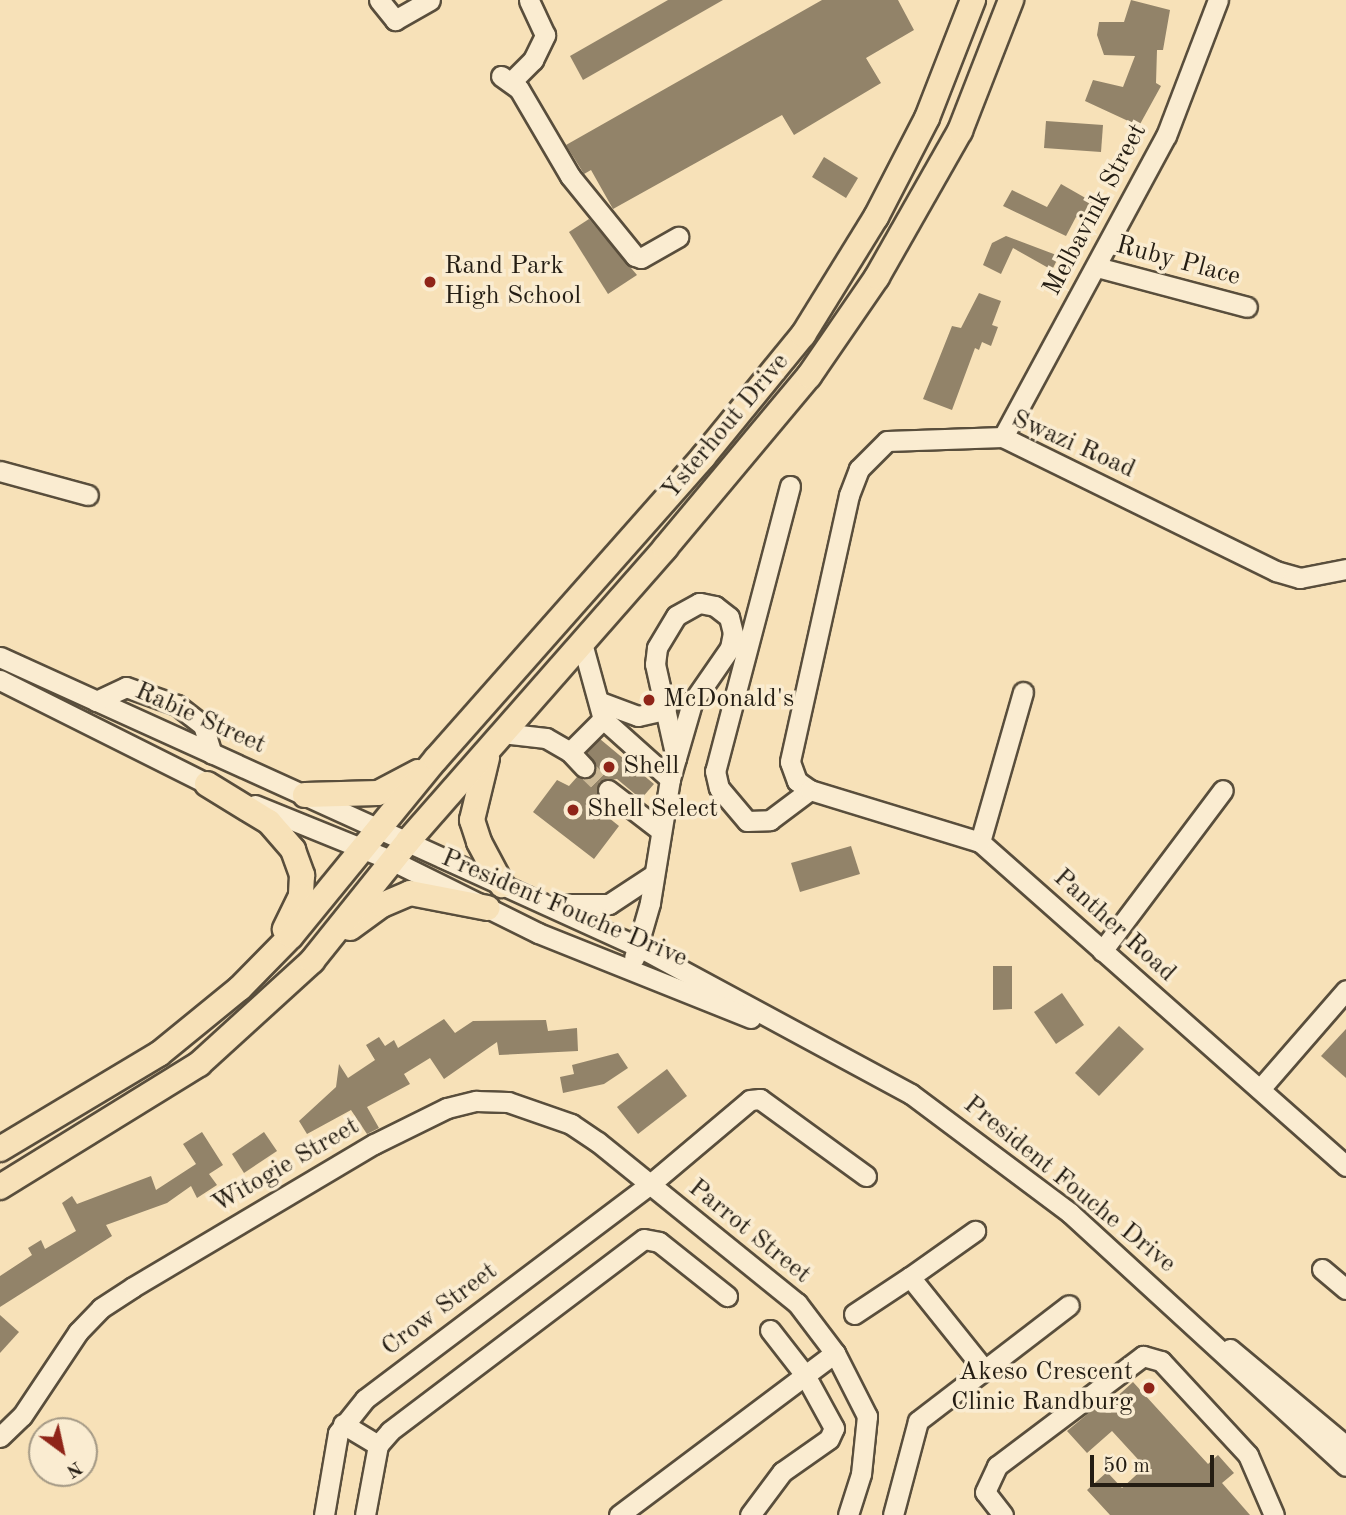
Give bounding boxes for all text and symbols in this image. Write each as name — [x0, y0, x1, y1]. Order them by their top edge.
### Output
street label: Melbavink Street — [1037, 119, 1155, 301]
street label: Ruby Place — [1112, 230, 1244, 294]
place label: Rand Park High School — [444, 251, 581, 312]
marker: Rand Park High School — [422, 274, 438, 290]
street label: Ysterhout Drive — [656, 347, 796, 507]
street label: Swazi Road — [1006, 404, 1140, 486]
street label: Rabie Street — [130, 676, 270, 762]
place label: McDonald's — [663, 684, 794, 716]
marker: McDonald's — [641, 692, 657, 708]
place label: Shell — [623, 751, 679, 783]
marker: Shell — [601, 759, 617, 775]
place label: Shell Select — [587, 794, 718, 826]
marker: Shell Select — [565, 802, 581, 818]
street label: President Fouche Drive — [436, 843, 692, 975]
street label: Panther Road — [1046, 863, 1182, 989]
street label: President Fouche Drive — [957, 1090, 1181, 1280]
street label: Witogie Street — [207, 1111, 365, 1221]
street label: Parrot Street — [681, 1173, 817, 1291]
street label: Crow Street — [376, 1256, 504, 1364]
place label: Akeso Crescent Clinic Randburg — [951, 1357, 1133, 1418]
marker: Akeso Crescent Clinic Randburg — [1139, 1378, 1159, 1398]
north arrow — [28, 1417, 98, 1487]
scale bar — [1094, 1442, 1218, 1486]
text: N — [62, 1456, 85, 1480]
text: 50 m — [1103, 1456, 1150, 1477]

